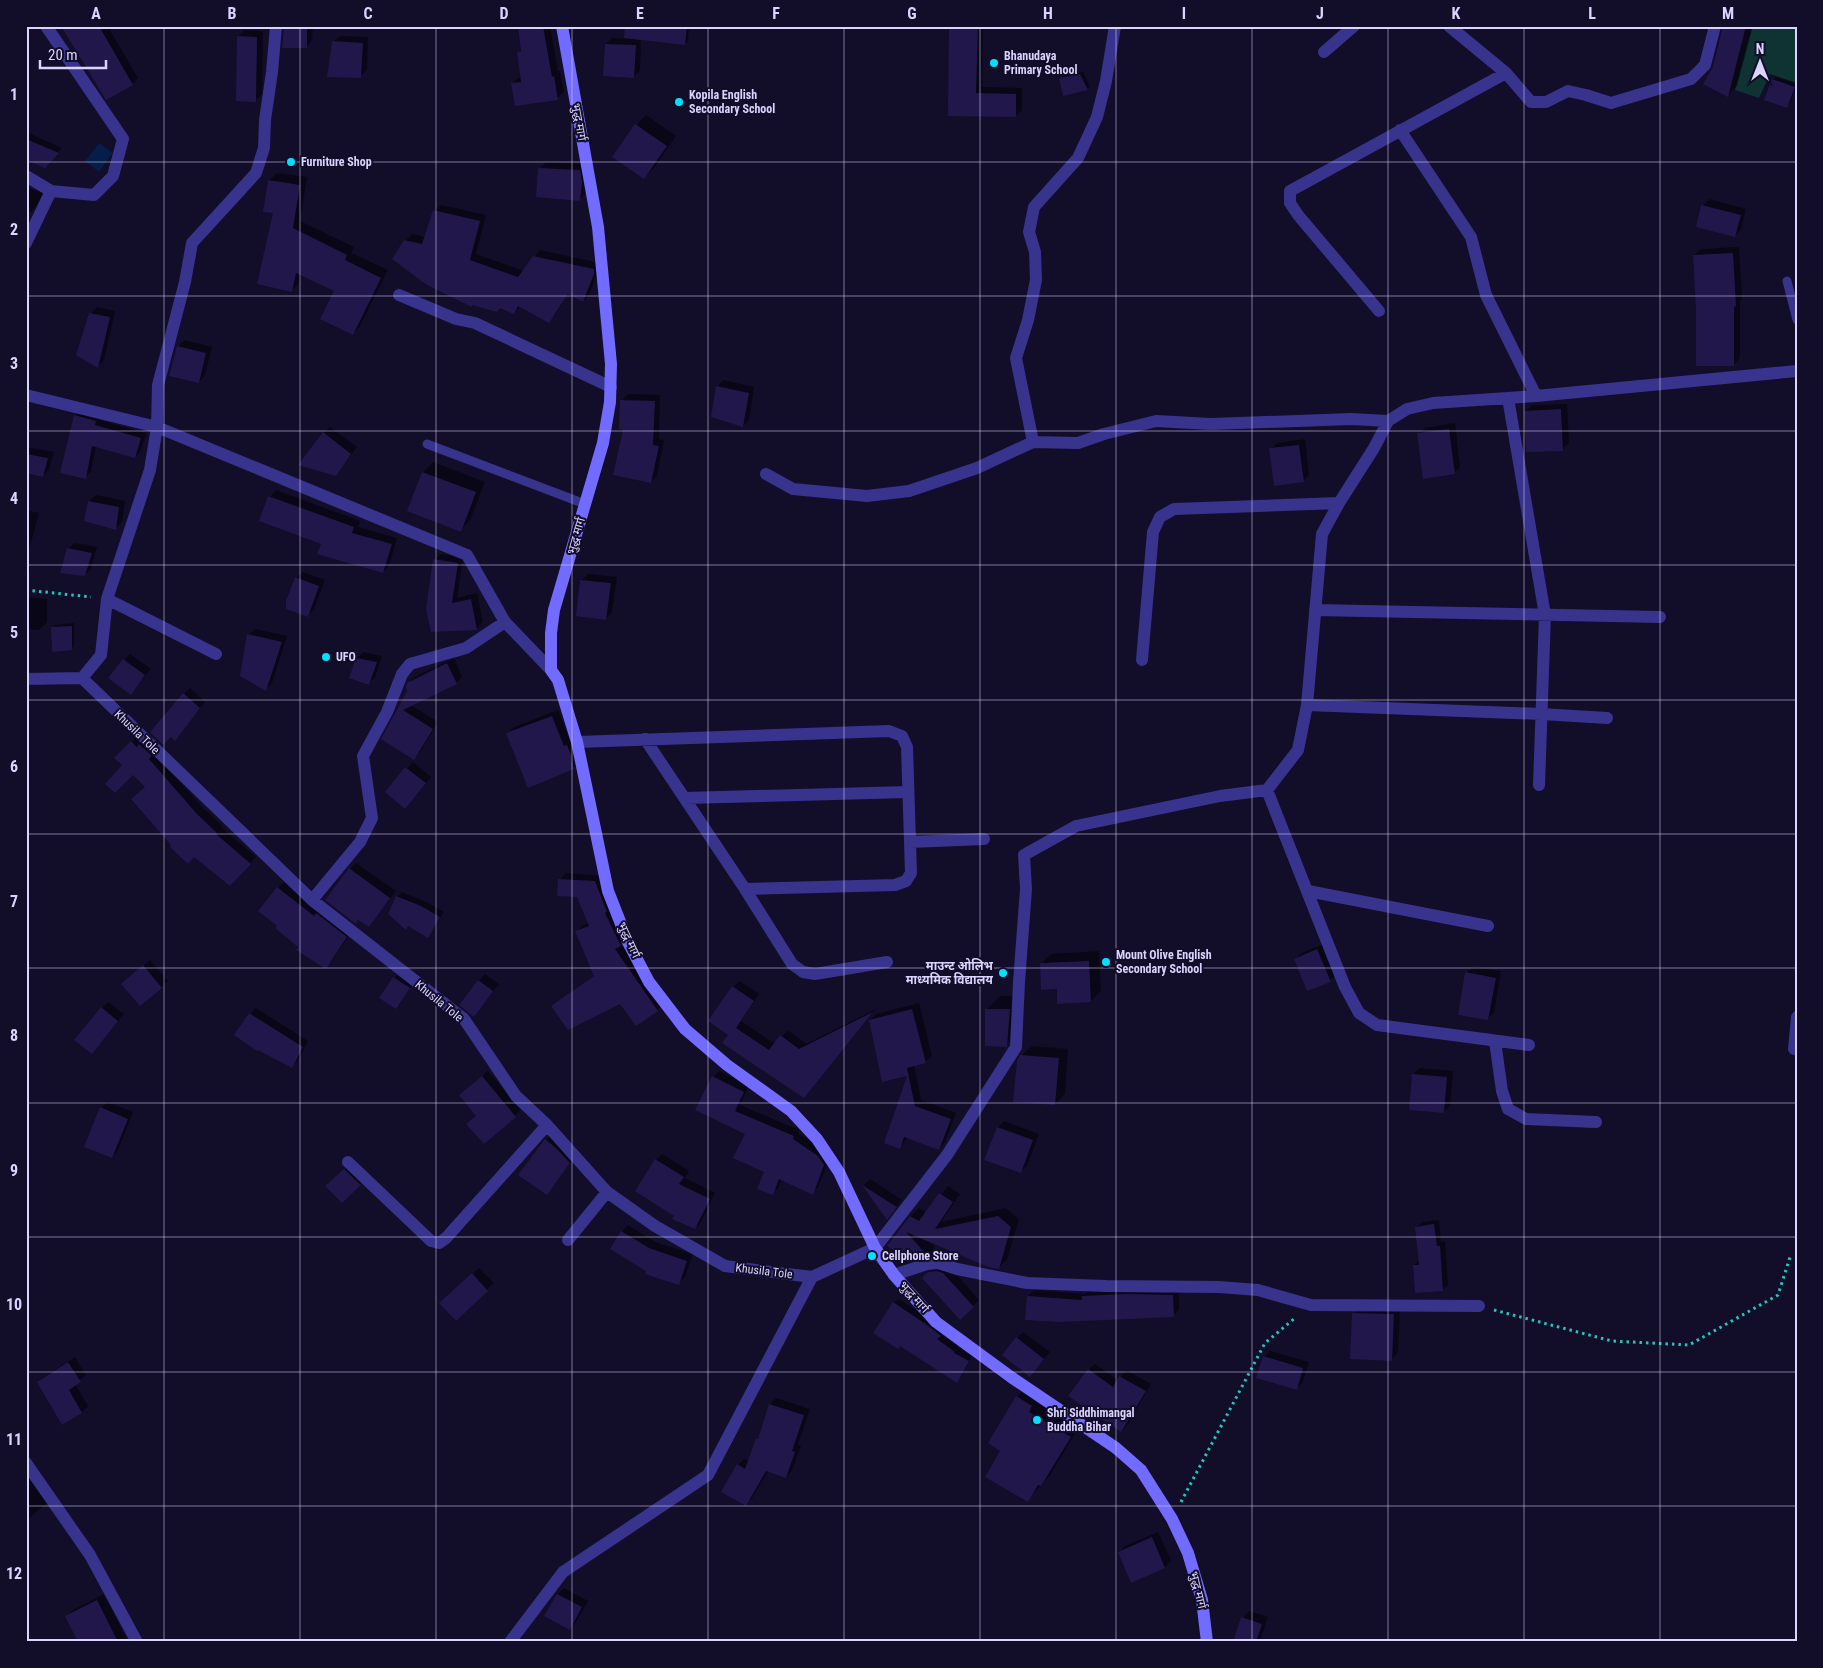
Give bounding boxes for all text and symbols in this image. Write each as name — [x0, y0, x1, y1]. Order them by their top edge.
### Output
text: A — [91, 4, 101, 23]
text: B — [228, 4, 237, 23]
text: C — [363, 4, 373, 23]
text: D — [499, 4, 509, 23]
text: E — [636, 4, 644, 23]
text: F — [772, 4, 780, 23]
text: G — [907, 4, 917, 23]
text: H — [1043, 4, 1053, 23]
text: I — [1182, 4, 1186, 23]
text: J — [1316, 4, 1324, 23]
text: K — [1452, 4, 1461, 23]
text: L — [1588, 4, 1596, 23]
text: M — [1722, 4, 1734, 23]
scale bar — [40, 38, 106, 70]
north arrow — [1736, 38, 1786, 88]
text: N — [1756, 41, 1764, 57]
text: 20 m — [48, 46, 78, 64]
place label: Bhanudaya Primary School — [1004, 49, 1077, 77]
marker: Bhanudaya Primary School — [988, 57, 1000, 69]
text: 1 — [10, 85, 18, 104]
place label: Kopila English Secondary School — [689, 88, 775, 116]
marker: Kopila English Secondary School — [673, 96, 685, 108]
street label: भुद्ध मार्ग — [568, 102, 589, 143]
place label: Furniture Shop — [301, 155, 372, 169]
marker: Furniture Shop — [285, 156, 297, 168]
text: 2 — [10, 220, 18, 239]
text: 3 — [10, 354, 18, 373]
text: 4 — [10, 489, 18, 508]
street label: भुद्ध मार्ग — [564, 515, 589, 556]
text: 5 — [10, 623, 18, 642]
place label: UFO — [336, 650, 356, 664]
marker: UFO — [320, 651, 332, 663]
street label: Khusila Tole — [111, 707, 163, 757]
text: 6 — [10, 757, 18, 776]
text: 7 — [10, 892, 18, 911]
street label: भुद्ध मार्ग — [614, 920, 644, 961]
place label: Mount Olive English Secondary School — [1116, 948, 1212, 976]
marker: Mount Olive English Secondary School — [1100, 956, 1112, 968]
place label: माउन्ट ओलिभ माध्यमिक विद्यालय — [906, 958, 994, 987]
marker: माउन्ट ओलिभ माध्यमिक विद्यालय — [997, 967, 1009, 979]
street label: Khusila Tole — [412, 977, 466, 1025]
text: 8 — [10, 1026, 18, 1045]
text: 9 — [10, 1161, 18, 1180]
place label: Cellphone Store — [882, 1249, 959, 1263]
marker: Cellphone Store — [866, 1250, 878, 1262]
street label: Khusila Tole — [735, 1261, 794, 1281]
street label: भुद्ध मार्ग — [895, 1278, 933, 1317]
text: 10 — [6, 1295, 22, 1314]
place label: Shri Siddhimangal Buddha Bihar — [1047, 1406, 1135, 1434]
marker: Shri Siddhimangal Buddha Bihar — [1031, 1414, 1043, 1426]
text: 11 — [6, 1430, 22, 1449]
text: 12 — [6, 1564, 22, 1583]
street label: भुद्ध मार्ग — [1186, 1570, 1210, 1611]

